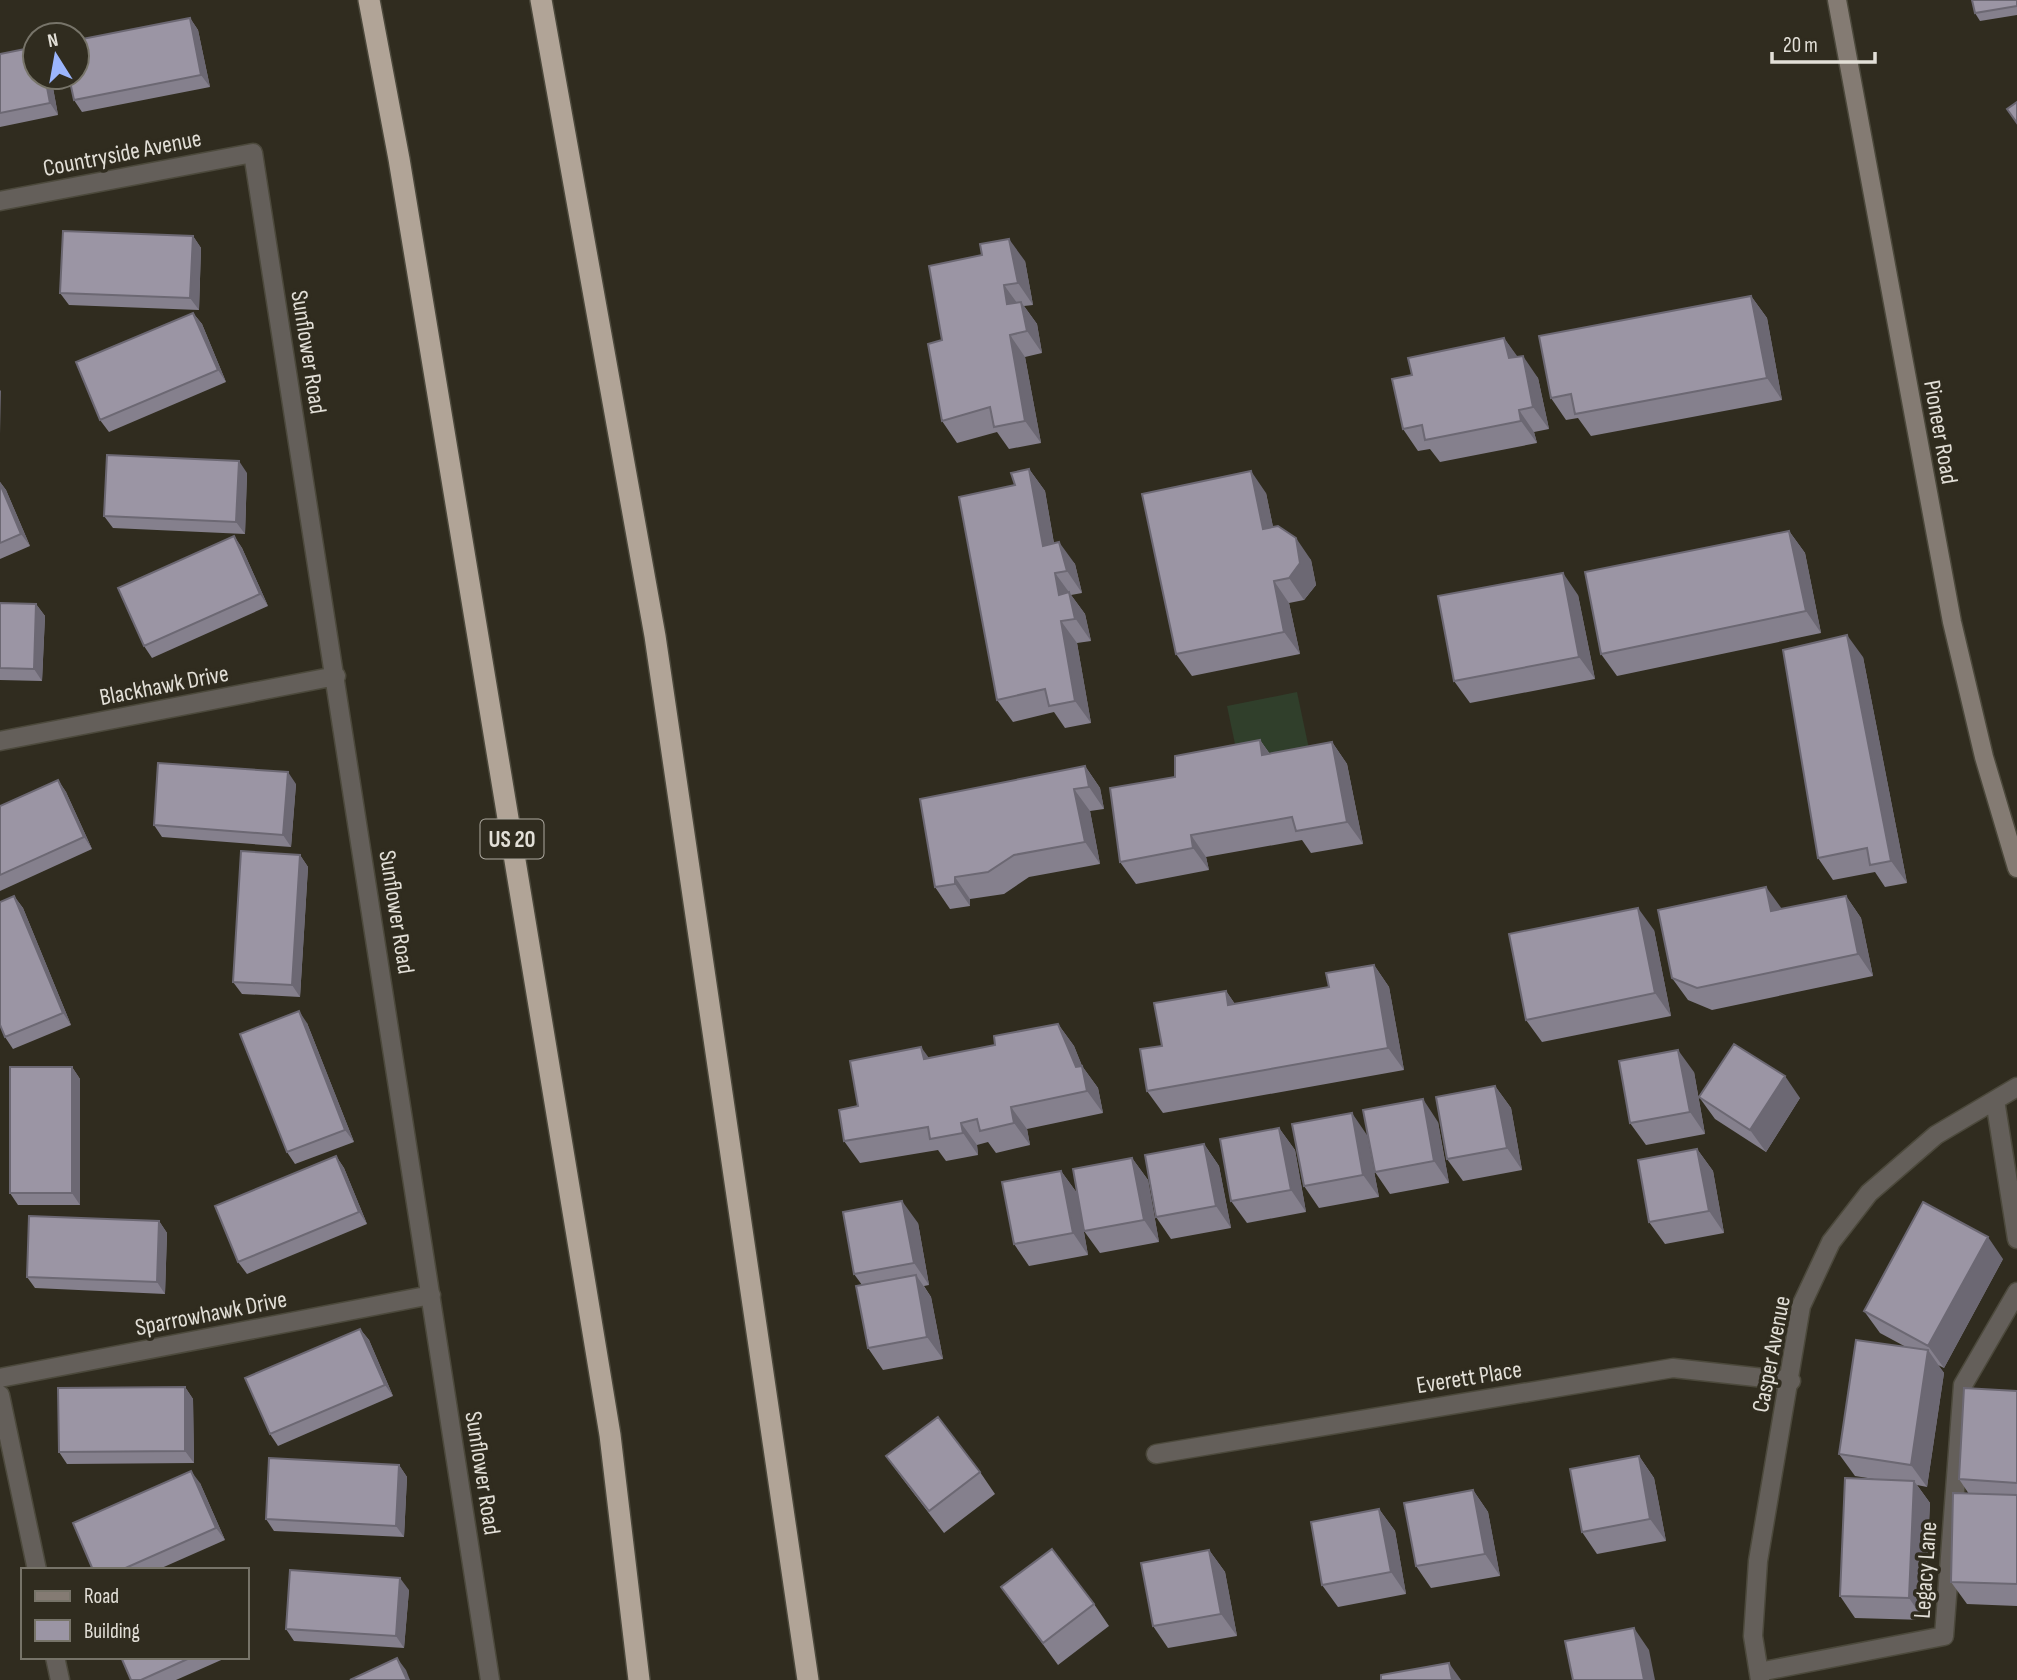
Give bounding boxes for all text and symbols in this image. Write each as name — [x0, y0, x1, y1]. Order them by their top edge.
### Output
north arrow — [21, 21, 91, 91]
scale bar — [1772, 21, 1875, 65]
text: N — [46, 29, 60, 53]
text: 20 m — [1783, 33, 1818, 58]
street label: Countryside Avenue — [40, 124, 204, 183]
street label: Sunflower Road — [284, 288, 333, 416]
street label: Pioneer Road — [1917, 378, 1964, 486]
street label: Blackhawk Drive — [97, 659, 231, 712]
road number: US 20 — [480, 820, 544, 859]
street label: Sunflower Road — [372, 848, 421, 976]
street label: Sparrowhawk Drive — [133, 1285, 289, 1342]
street label: Casper Avenue — [1746, 1293, 1797, 1415]
street label: Everett Place — [1414, 1355, 1524, 1400]
street label: Sunflower Road — [458, 1409, 507, 1537]
street label: Legacy Lane — [1908, 1520, 1943, 1620]
legend — [21, 1568, 248, 1659]
text: Road — [84, 1584, 119, 1609]
text: Building — [84, 1619, 140, 1644]

